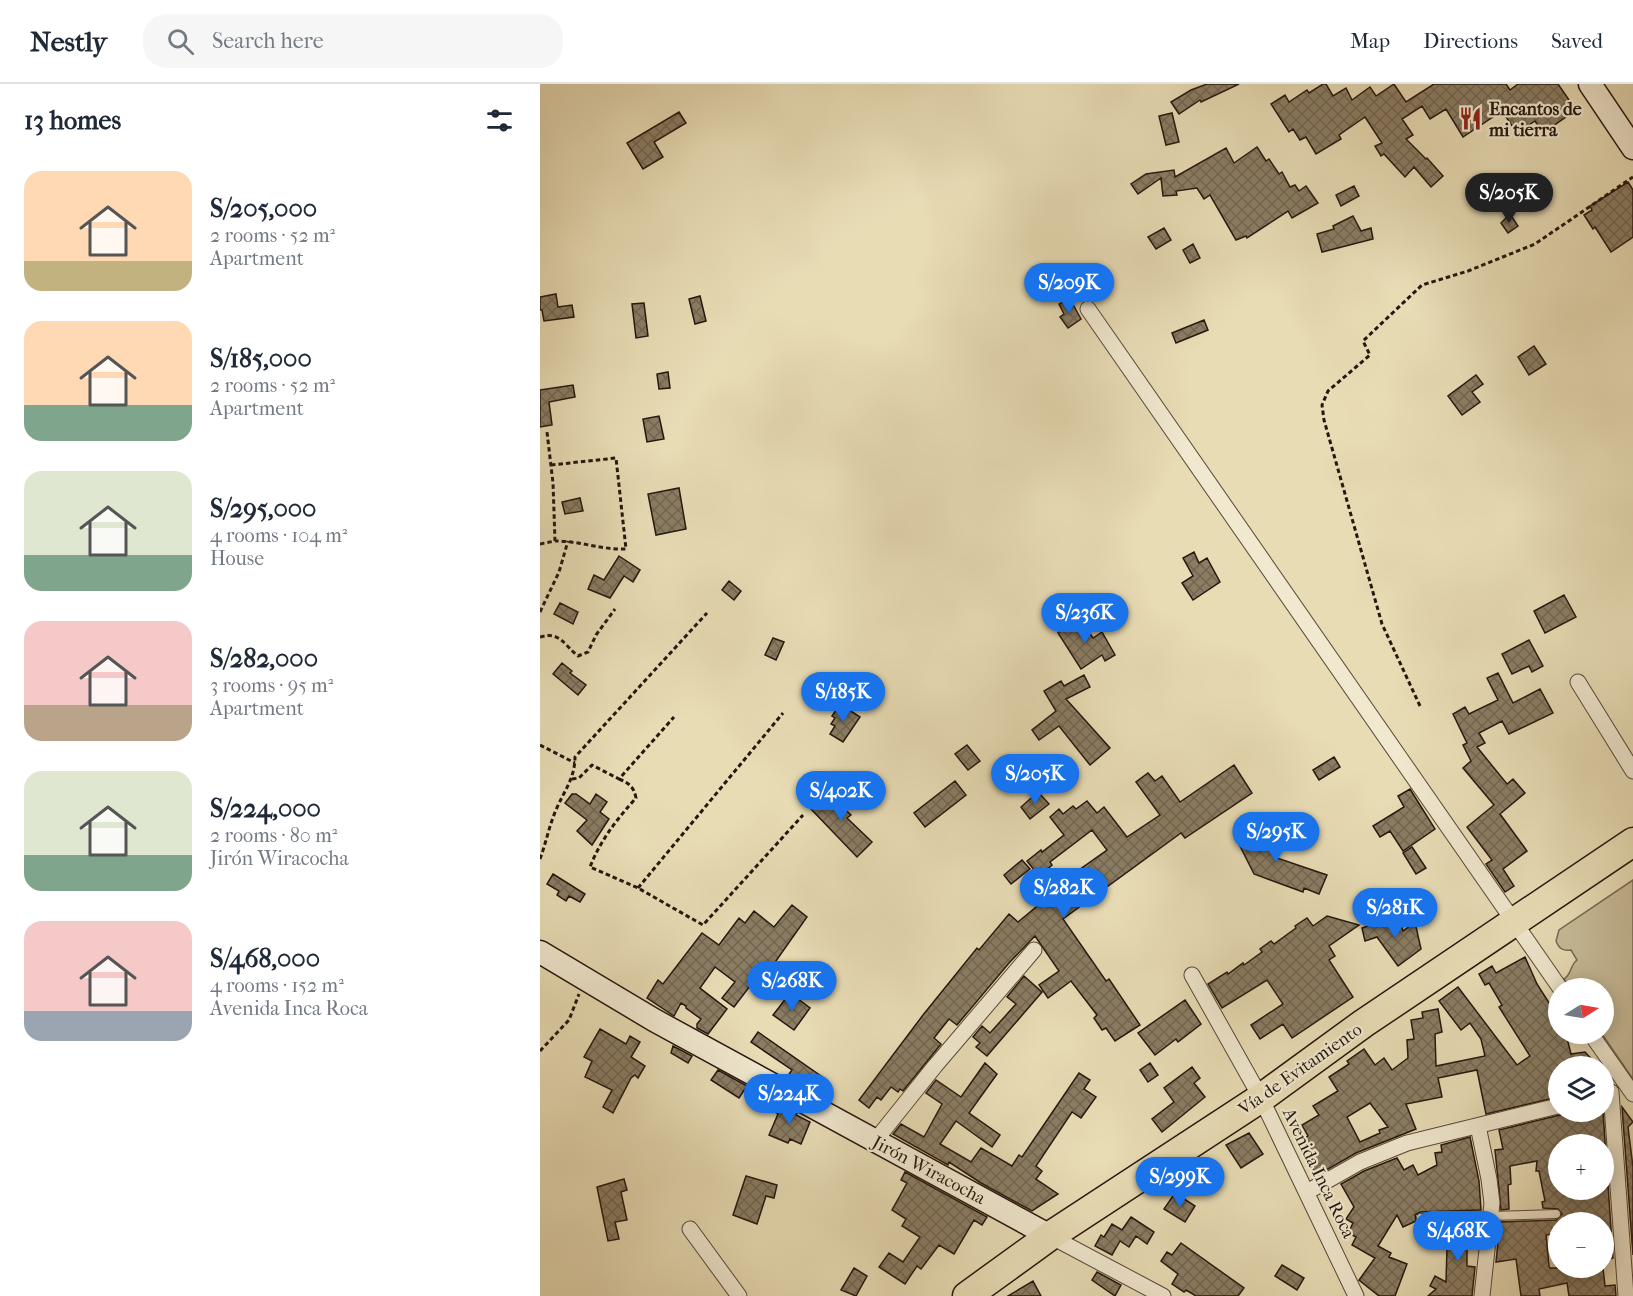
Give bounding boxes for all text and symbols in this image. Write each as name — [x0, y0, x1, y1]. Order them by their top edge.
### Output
search box — [143, 14, 563, 68]
text: Nestly — [30, 25, 107, 58]
icon: search — [164, 25, 197, 58]
text: Search here — [212, 28, 324, 54]
text: Map — [1350, 29, 1390, 53]
text: Directions — [1423, 29, 1518, 53]
text: Saved — [1551, 29, 1603, 53]
place label: Encantos de mi tierra — [1488, 99, 1582, 141]
icon: filters — [483, 104, 516, 137]
text: 13 homes — [24, 105, 121, 136]
restaurant icon: Encantos de mi tierra — [1458, 106, 1484, 132]
pin: S/205K — [1460, 173, 1558, 224]
text: S/205K — [1479, 181, 1539, 204]
text: S/205,000 — [210, 193, 317, 224]
icon: home — [72, 195, 144, 267]
text: 2 rooms · 52 m² — [210, 224, 335, 247]
text: Apartment — [210, 247, 304, 270]
pin: S/209K — [1020, 263, 1118, 314]
text: S/209K — [1038, 271, 1100, 294]
text: S/185,000 — [210, 343, 312, 374]
icon: home — [72, 345, 144, 417]
text: 2 rooms · 52 m² — [210, 374, 335, 397]
text: Apartment — [210, 397, 304, 420]
text: S/295,000 — [210, 493, 316, 524]
icon: home — [72, 495, 144, 567]
text: 4 rooms · 104 m² — [210, 524, 348, 547]
text: House — [210, 547, 264, 570]
pin: S/236K — [1036, 593, 1134, 644]
text: S/236K — [1055, 601, 1115, 624]
text: S/282,000 — [210, 643, 318, 674]
icon: home — [72, 645, 144, 717]
pin: S/185K — [794, 672, 892, 723]
text: 3 rooms · 95 m² — [210, 674, 333, 697]
text: S/185K — [815, 680, 871, 703]
text: Apartment — [210, 697, 304, 720]
pin: S/205K — [986, 754, 1084, 805]
text: S/205K — [1005, 762, 1065, 785]
pin: S/402K — [792, 771, 890, 822]
text: S/402K — [810, 779, 872, 802]
text: S/224,000 — [210, 793, 321, 824]
icon: home — [72, 795, 144, 867]
pin: S/295K — [1227, 812, 1325, 863]
text: S/295K — [1246, 820, 1306, 843]
text: 2 rooms · 80 m² — [210, 824, 337, 847]
text: Jirón Wiracocha — [210, 847, 349, 870]
pin: S/282K — [1015, 868, 1113, 919]
text: S/282K — [1034, 876, 1094, 899]
pin: S/281K — [1346, 888, 1444, 939]
text: S/281K — [1366, 896, 1424, 919]
text: S/468,000 — [210, 943, 320, 974]
icon: home — [72, 945, 144, 1017]
pin: S/268K — [743, 961, 841, 1012]
text: S/268K — [762, 969, 822, 992]
text: 4 rooms · 152 m² — [210, 974, 344, 997]
north arrow — [1548, 978, 1614, 1044]
map controls — [1548, 978, 1614, 1278]
text: Avenida Inca Roca — [210, 997, 368, 1020]
street label: Vía de Evitamiento — [1234, 1019, 1366, 1120]
button: layers — [1548, 1056, 1614, 1122]
pin: S/224K — [740, 1074, 838, 1125]
text: S/224K — [758, 1082, 820, 1105]
street label: Avenida Inca Roca — [1278, 1104, 1359, 1242]
street label: Jirón Wiracocha — [867, 1131, 989, 1209]
button: + — [1548, 1134, 1614, 1200]
pin: S/299K — [1131, 1157, 1229, 1208]
text: S/299K — [1149, 1165, 1211, 1188]
pin: S/468K — [1409, 1211, 1507, 1262]
button: − — [1548, 1212, 1614, 1278]
text: S/468K — [1427, 1219, 1489, 1242]

